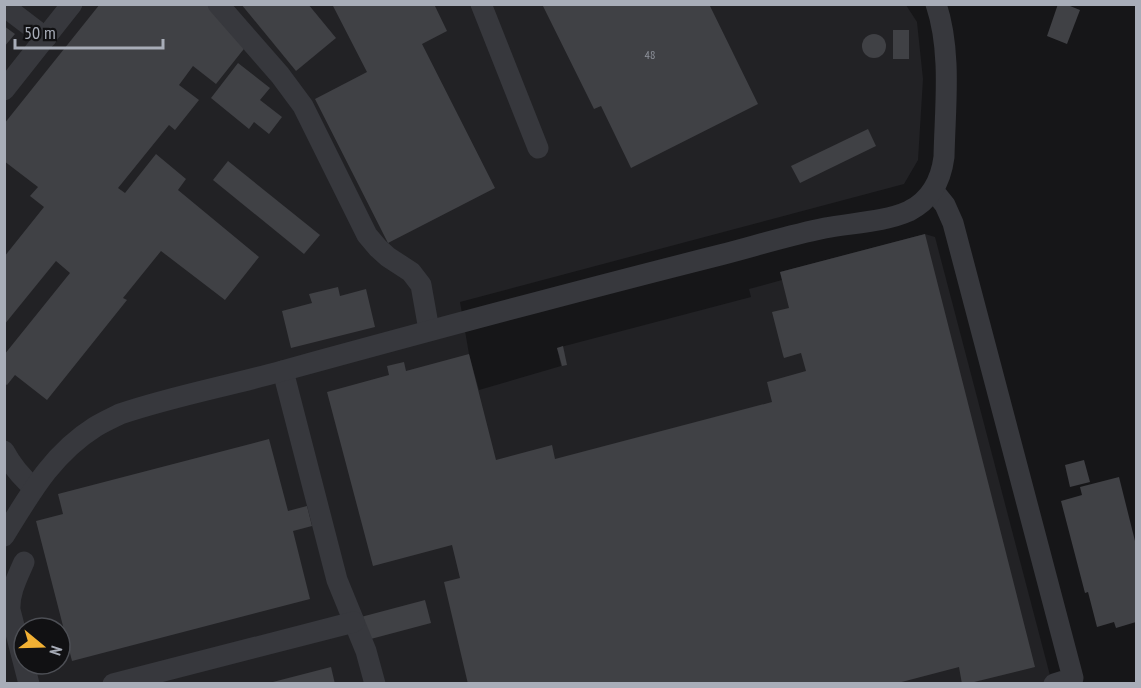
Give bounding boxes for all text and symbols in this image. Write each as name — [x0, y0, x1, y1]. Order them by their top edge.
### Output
scale bar — [15, 12, 164, 50]
text: 50 m — [24, 21, 56, 44]
house number: 48 — [645, 47, 655, 62]
north arrow — [12, 616, 72, 676]
text: N — [45, 644, 67, 658]

